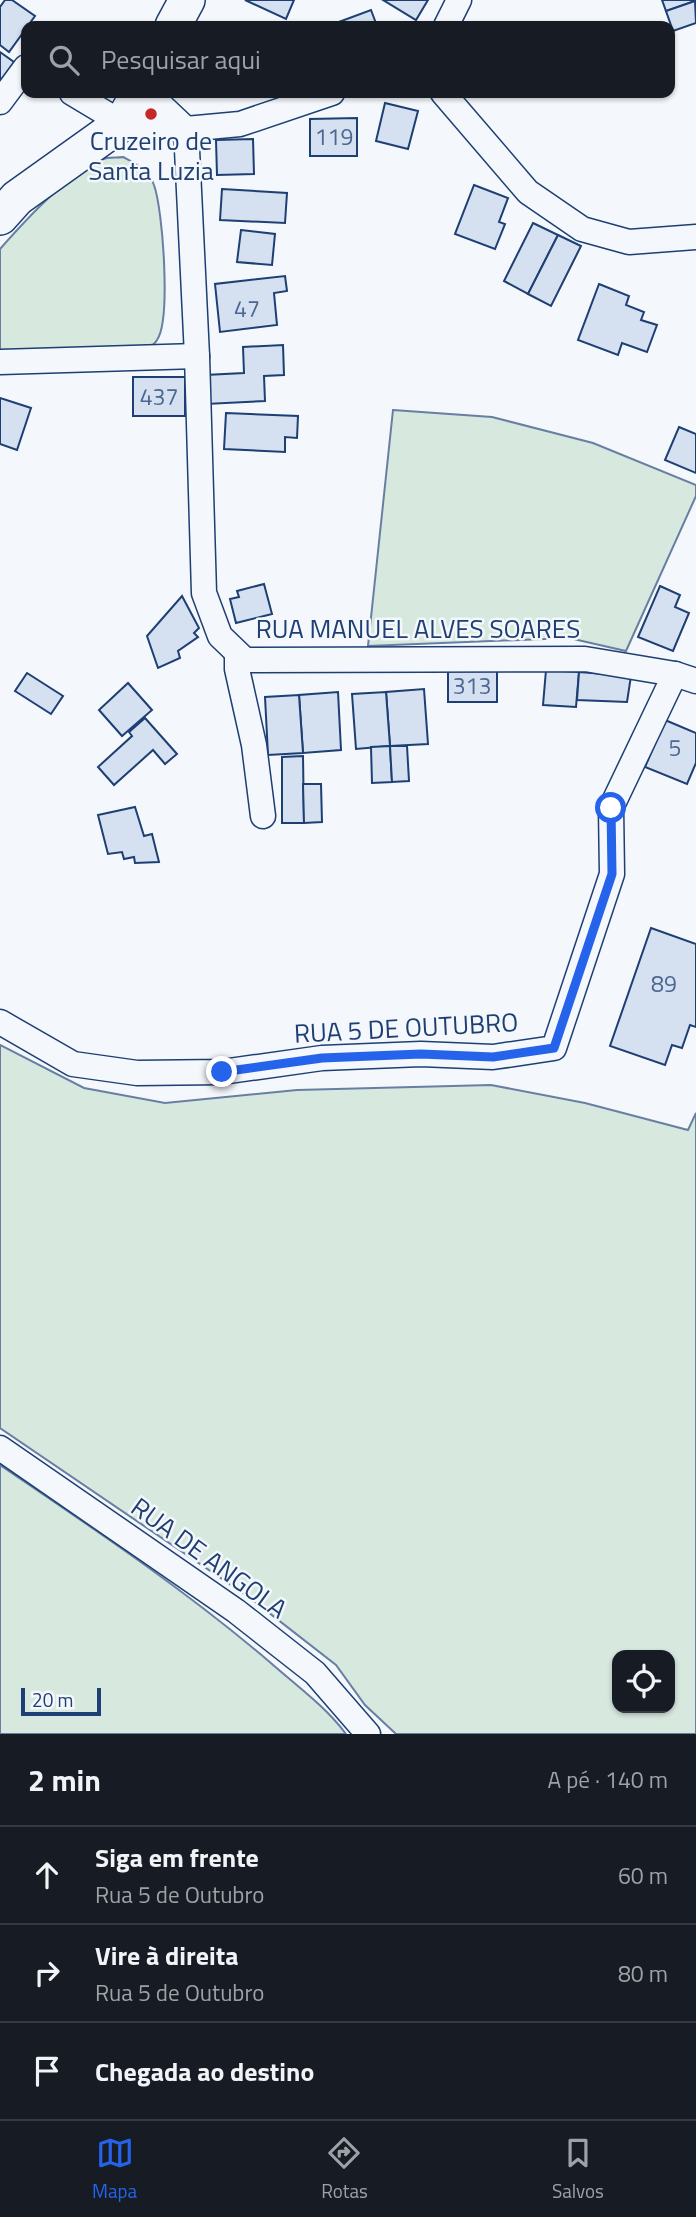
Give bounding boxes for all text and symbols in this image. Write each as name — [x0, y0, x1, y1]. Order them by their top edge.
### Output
search box — [21, 21, 675, 98]
text: Pesquisar aqui — [101, 40, 261, 79]
icon: search — [45, 41, 83, 79]
marker: Cruzeiro de Santa Luzia — [143, 106, 159, 122]
house number: 119 — [315, 119, 353, 154]
place label: Cruzeiro de Santa Luzia — [88, 121, 214, 190]
house number: 47 — [234, 291, 260, 326]
house number: 437 — [140, 379, 178, 414]
street label: RUA MANUEL ALVES SOARES — [256, 609, 580, 648]
house number: 313 — [453, 668, 491, 703]
house number: 5 — [669, 730, 681, 765]
route start — [595, 792, 626, 823]
house number: 89 — [651, 966, 677, 1001]
street label: RUA 5 DE OUTUBRO — [293, 1002, 519, 1053]
route end — [206, 1056, 237, 1087]
street label: RUA DE ANGOLA — [123, 1487, 296, 1628]
map controls — [612, 1650, 675, 1713]
button: locate — [612, 1650, 675, 1713]
scale bar — [21, 1685, 102, 1717]
text: 20 m — [32, 1685, 73, 1714]
text: 2 min — [28, 1757, 101, 1803]
text: A pé · 140 m — [547, 1762, 668, 1797]
text: Siga em frente — [95, 1838, 259, 1877]
icon: ahead — [28, 1856, 66, 1894]
text: 60 m — [618, 1858, 668, 1893]
text: Rua 5 de Outubro — [95, 1877, 264, 1912]
text: Vire à direita — [95, 1936, 238, 1975]
icon: right — [28, 1954, 66, 1992]
text: 80 m — [618, 1956, 668, 1991]
text: Rua 5 de Outubro — [95, 1975, 264, 2010]
icon: arrive — [28, 2052, 66, 2090]
text: Chegada ao destino — [95, 2052, 314, 2091]
tab: Mapa — [92, 2134, 137, 2205]
tab: Rotas — [321, 2134, 368, 2205]
tab: Salvos — [552, 2134, 604, 2205]

